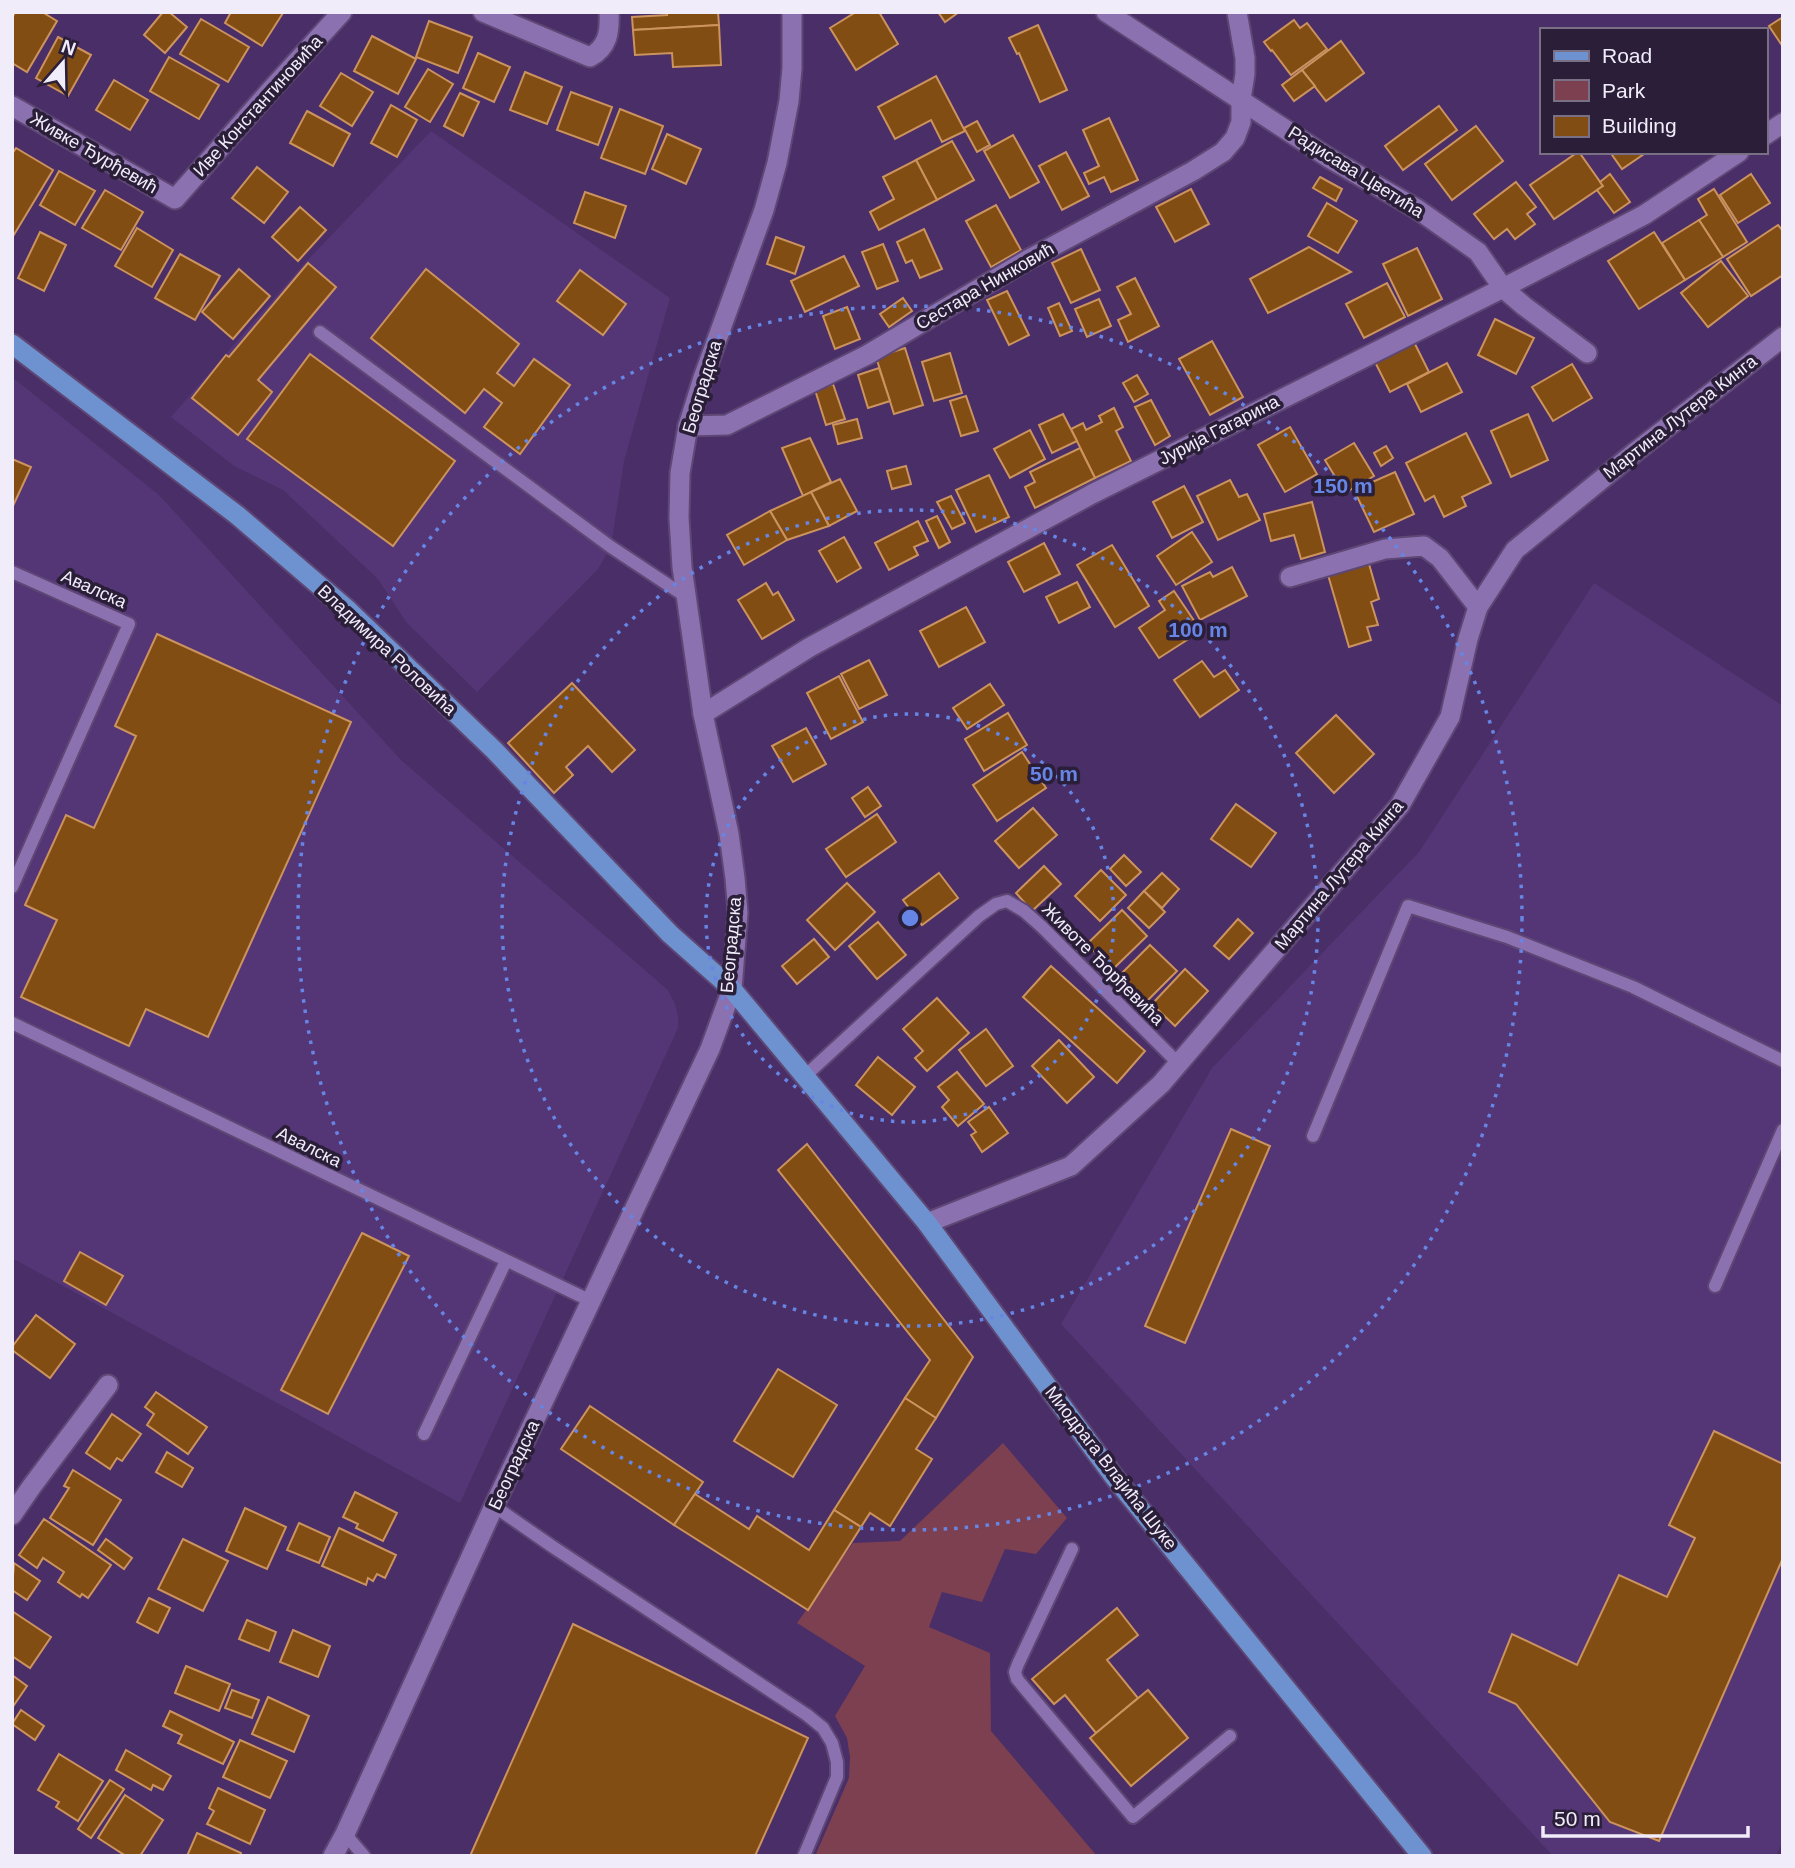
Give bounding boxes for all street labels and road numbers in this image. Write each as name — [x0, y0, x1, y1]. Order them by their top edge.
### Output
street label: Иве Константиновића — [189, 31, 327, 181]
street label: Живке Ђурђевић — [27, 108, 161, 198]
street label: Радисава Цветића — [1285, 122, 1428, 222]
street label: Сестара Нинковић — [913, 238, 1057, 334]
street label: Београдска — [678, 337, 726, 436]
street label: Мартина Лутера Кинга — [1599, 350, 1761, 483]
street label: Јурија Гагарина — [1156, 391, 1283, 469]
street label: Авалска — [58, 566, 131, 613]
street label: Владимира Роловића — [314, 581, 461, 720]
street label: Мартина Лутера Кинга — [1271, 795, 1408, 954]
street label: Београдска — [717, 895, 745, 994]
street label: Животе Ђорђевића — [1038, 899, 1169, 1030]
street label: Авалска — [274, 1123, 345, 1172]
street label: Миодрага Влајића Шуке — [1041, 1382, 1181, 1554]
street label: Београдска — [485, 1416, 544, 1513]

